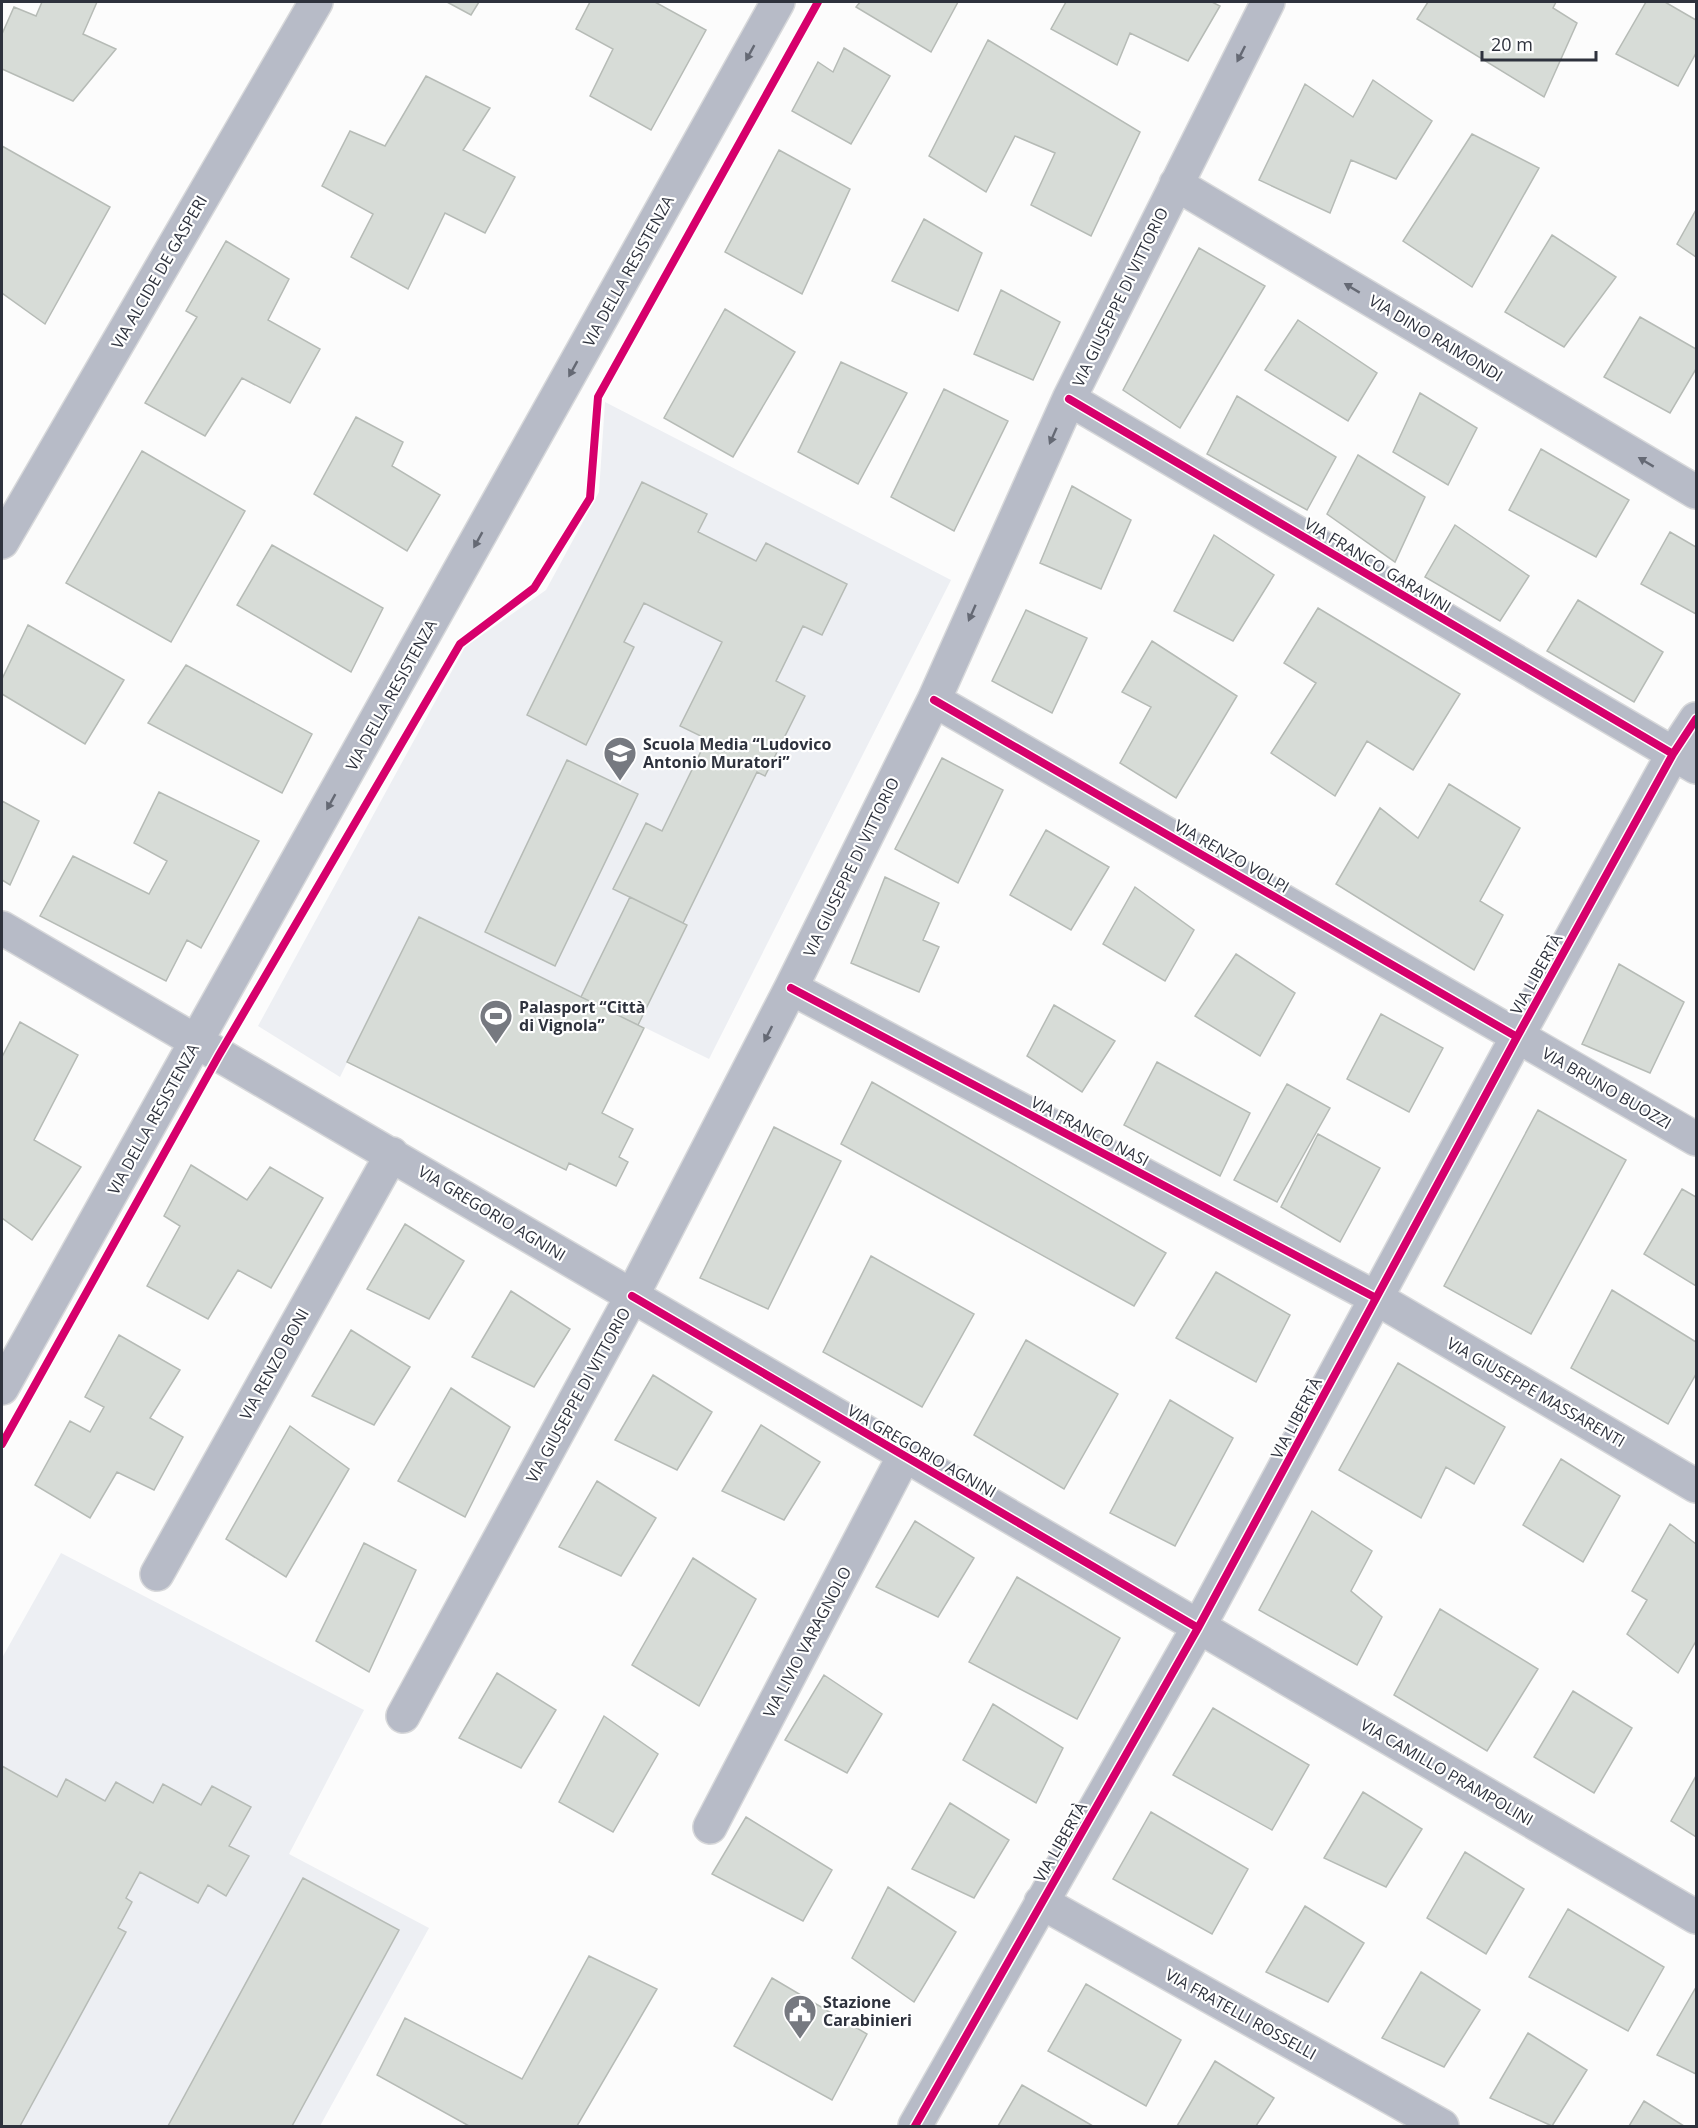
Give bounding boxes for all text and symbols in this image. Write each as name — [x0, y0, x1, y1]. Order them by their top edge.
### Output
scale bar — [1482, 24, 1596, 62]
text: 20 m — [1491, 32, 1533, 56]
one-way arrow — [745, 44, 755, 61]
one-way arrow — [1236, 45, 1246, 62]
street label: VIA ALCIDE DE GASPERI — [106, 191, 212, 353]
street label: VIA DELLA RESISTENZA — [577, 191, 679, 350]
street label: VIA GIUSEPPE DI VITTORIO — [1067, 204, 1173, 390]
one-way arrow — [1344, 282, 1360, 293]
street label: VIA DINO RAIMONDI — [1365, 289, 1507, 387]
one-way arrow — [568, 361, 578, 378]
one-way arrow — [1048, 427, 1057, 444]
one-way arrow — [1637, 457, 1654, 467]
street label: VIA FRANCO GARAVINI — [1301, 512, 1455, 618]
one-way arrow — [473, 531, 483, 548]
one-way arrow — [968, 605, 977, 622]
street label: VIA DELLA RESISTENZA — [340, 615, 442, 774]
place label: Scuola Media “Ludovico Antonio Muratori” — [643, 733, 831, 773]
school or university icon: Scuola Media “Ludovico Antonio Muratori” — [602, 735, 638, 782]
street label: VIA GIUSEPPE DI VITTORIO — [798, 774, 904, 960]
one-way arrow — [326, 793, 336, 810]
street label: VIA RENZO VOLPI — [1171, 814, 1293, 898]
street label: VIA LIBERTÀ — [1505, 929, 1568, 1018]
place label: Palasport “Città di Vignola” — [519, 996, 645, 1036]
sports icon: Palasport “Città di Vignola” — [478, 998, 514, 1045]
one-way arrow — [763, 1025, 773, 1043]
street label: VIA DELLA RESISTENZA — [102, 1039, 204, 1198]
street label: VIA BRUNO BUOZZI — [1538, 1042, 1676, 1134]
street label: VIA FRANCO NASI — [1027, 1091, 1153, 1171]
street label: VIA GREGORIO AGNINI — [414, 1160, 570, 1266]
street label: VIA GIUSEPPE DI VITTORIO — [521, 1303, 635, 1487]
street label: VIA RENZO BONI — [234, 1304, 314, 1424]
street label: VIA GIUSEPPE MASSARENTI — [1443, 1332, 1629, 1452]
street label: VIA LIBERTÀ — [1265, 1373, 1327, 1463]
street label: VIA GREGORIO AGNINI — [844, 1399, 1000, 1503]
street label: VIA LIVIO VARAGNOLO — [758, 1563, 856, 1721]
street label: VIA CAMILLO PRAMPOLINI — [1357, 1713, 1537, 1831]
street label: VIA LIBERTÀ — [1028, 1797, 1092, 1886]
street label: VIA FRATELLI ROSSELLI — [1162, 1963, 1320, 2065]
place label: Stazione Carabinieri — [823, 1991, 912, 2031]
public building icon: Stazione Carabinieri — [782, 1993, 818, 2040]

